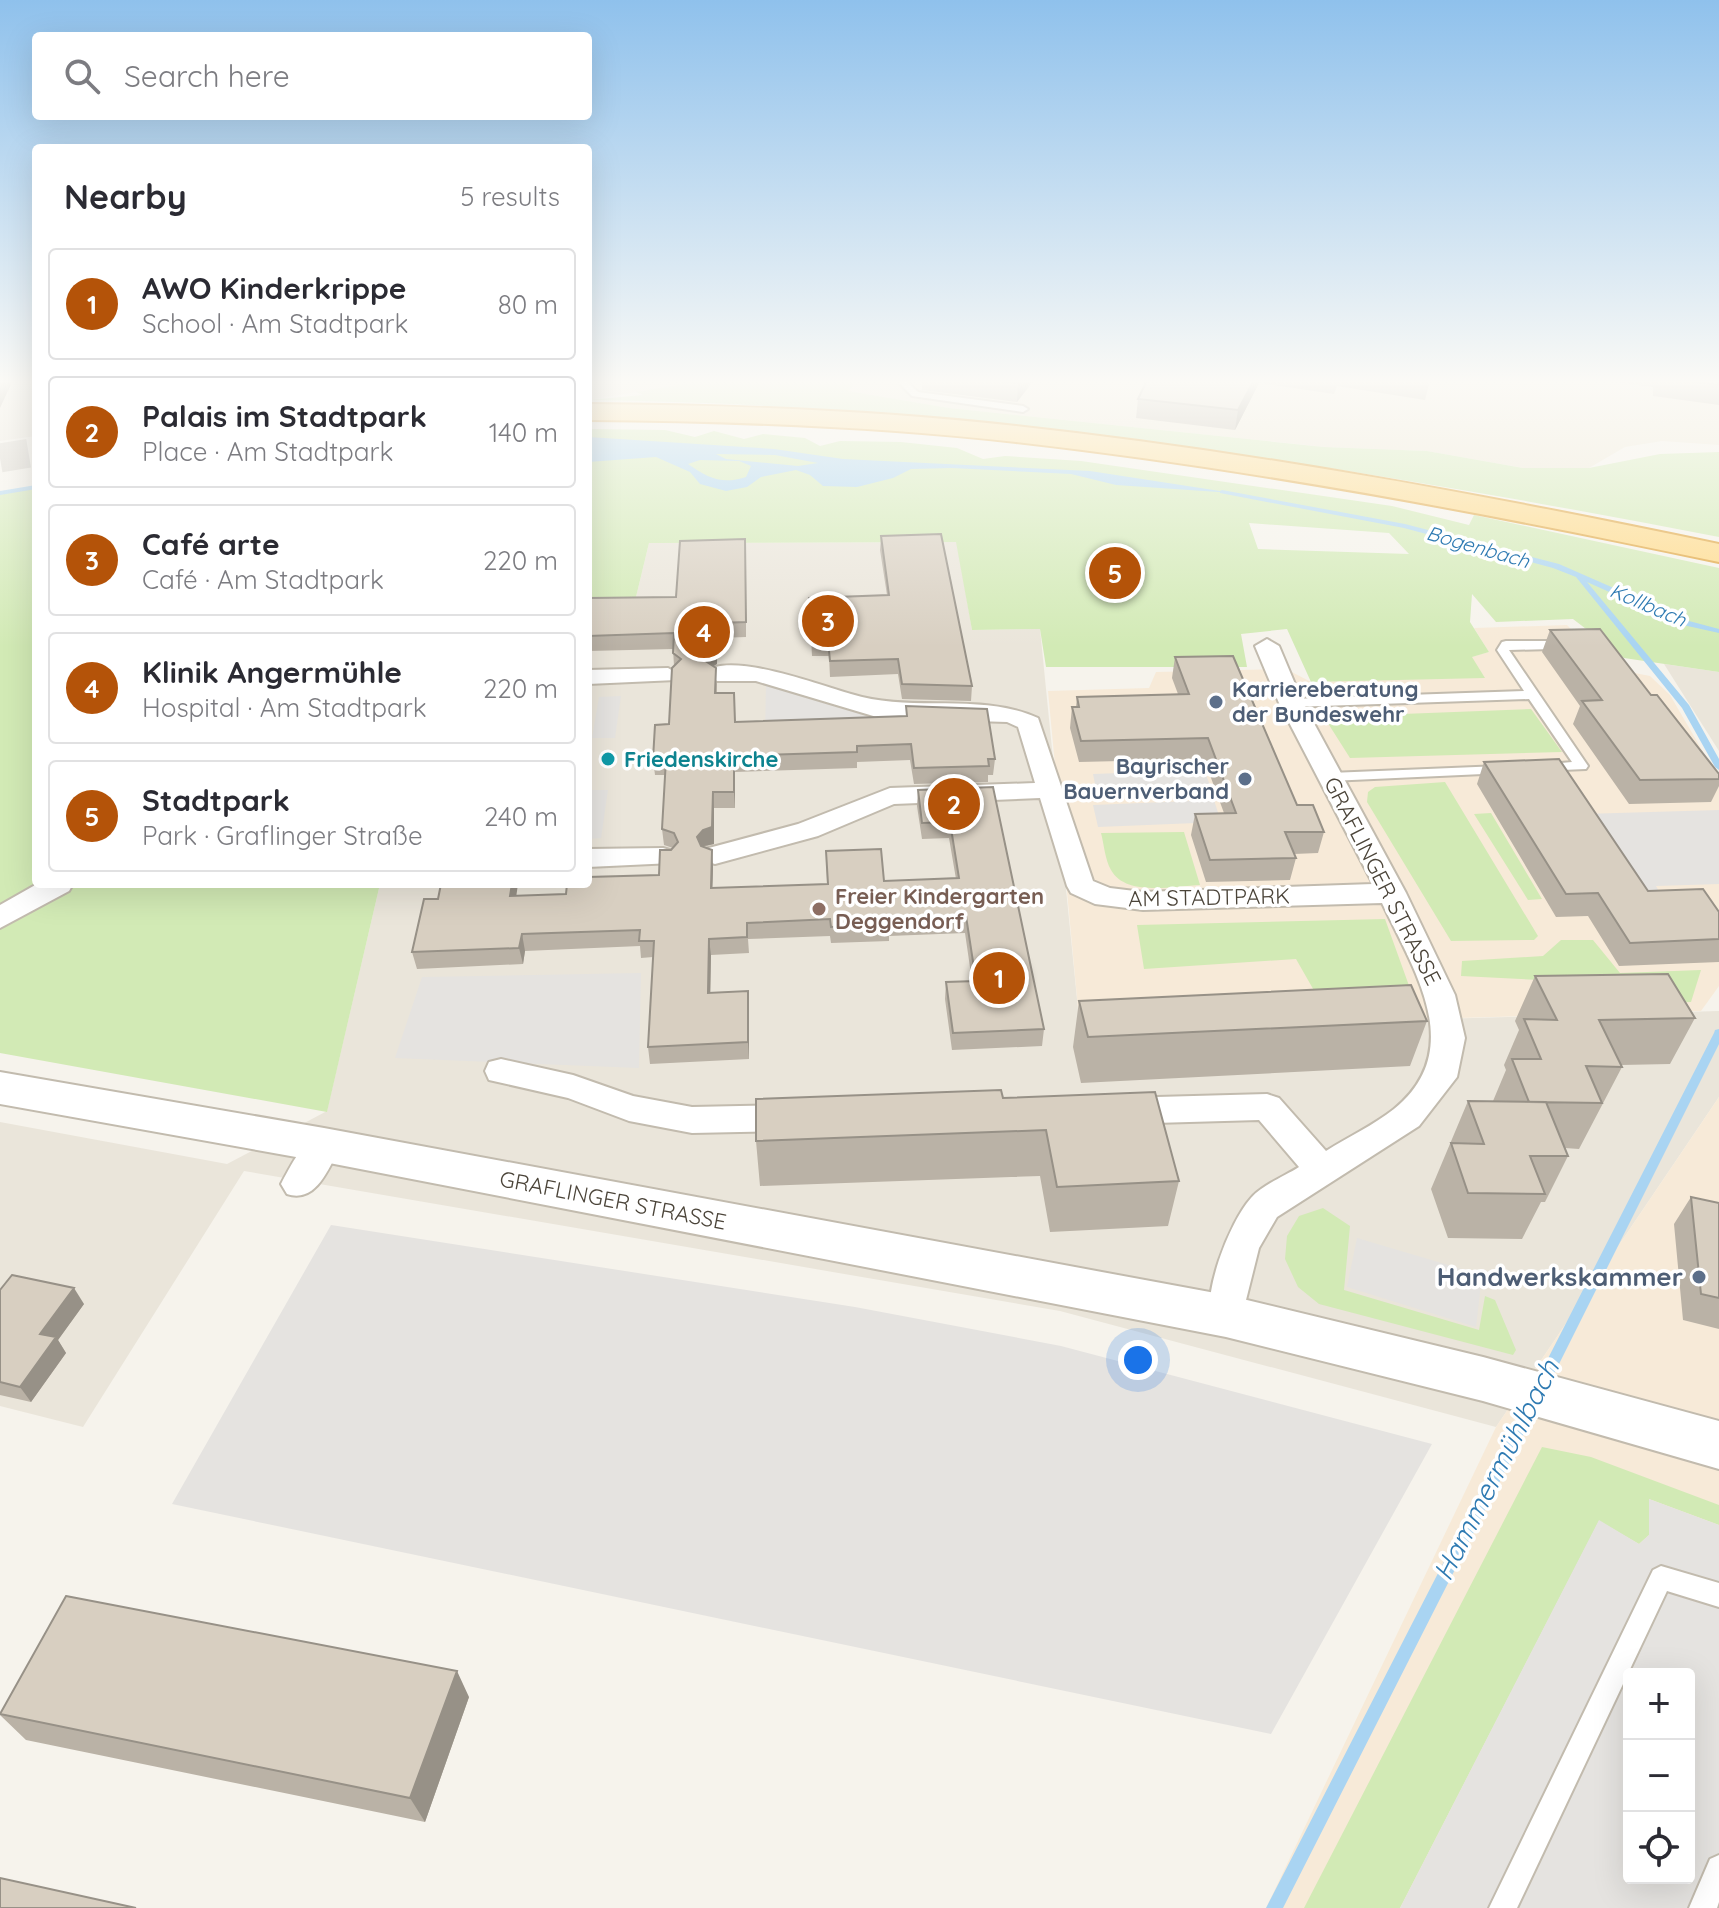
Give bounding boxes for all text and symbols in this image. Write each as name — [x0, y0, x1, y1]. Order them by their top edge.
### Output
search box — [32, 32, 592, 120]
icon: search — [60, 54, 104, 98]
text: Search here — [124, 57, 290, 95]
text: Nearby — [64, 175, 187, 218]
text: 5 results — [460, 180, 560, 213]
text: AWO Kinderkrippe — [142, 269, 407, 307]
text: 1 — [87, 288, 97, 321]
text: 80 m — [498, 288, 558, 321]
text: School · Am Stadtpark — [142, 307, 408, 340]
text: Palais im Stadtpark — [142, 397, 427, 435]
text: 2 — [85, 416, 99, 449]
text: 140 m — [489, 416, 558, 449]
text: Place · Am Stadtpark — [142, 435, 393, 468]
water label: Bogenbach — [1424, 520, 1533, 573]
text: Café arte — [142, 525, 280, 563]
pin: 5 — [1089, 543, 1141, 603]
text: 3 — [85, 544, 99, 577]
text: 220 m — [483, 544, 558, 577]
text: Café · Am Stadtpark — [142, 563, 384, 596]
water label: Kollbach — [1606, 577, 1691, 632]
pin: 3 — [802, 591, 854, 651]
pin: 4 — [678, 602, 730, 662]
text: Klinik Angermühle — [142, 653, 402, 691]
text: 4 — [84, 672, 100, 705]
text: 220 m — [483, 672, 558, 705]
place label: Karriereberatung der Bundeswehr — [1232, 675, 1419, 728]
text: Hospital · Am Stadtpark — [142, 691, 427, 724]
marker: Karriereberatung der Bundeswehr — [1207, 693, 1225, 711]
place label: Friedenskirche — [624, 745, 779, 773]
marker: Friedenskirche — [599, 750, 617, 768]
place label: Bayrischer Bauernverband — [1063, 752, 1229, 805]
marker: Bayrischer Bauernverband — [1236, 770, 1254, 788]
street label: GRAFLINGER STRASSE — [1318, 772, 1448, 990]
pin: 2 — [928, 774, 980, 834]
text: Stadtpark — [142, 781, 290, 819]
text: 5 — [85, 800, 99, 833]
text: 240 m — [484, 800, 558, 833]
text: Park · Graflinger Straße — [142, 819, 423, 852]
place label: Freier Kindergarten Deggendorf — [835, 882, 1044, 935]
street label: AM STADTPARK — [1128, 882, 1290, 912]
marker: Freier Kindergarten Deggendorf — [810, 900, 828, 918]
pin: 1 — [973, 948, 1025, 1008]
street label: GRAFLINGER STRASSE — [497, 1164, 729, 1236]
place label: Handwerkskammer — [1437, 1260, 1683, 1293]
marker: Handwerkskammer — [1690, 1268, 1708, 1286]
your location — [1118, 1340, 1158, 1380]
water label: Hammermühlbach — [1425, 1353, 1567, 1586]
map controls — [1623, 1668, 1695, 1884]
button: + — [1623, 1668, 1695, 1740]
button: − — [1623, 1740, 1695, 1812]
button: locate — [1623, 1812, 1695, 1884]

